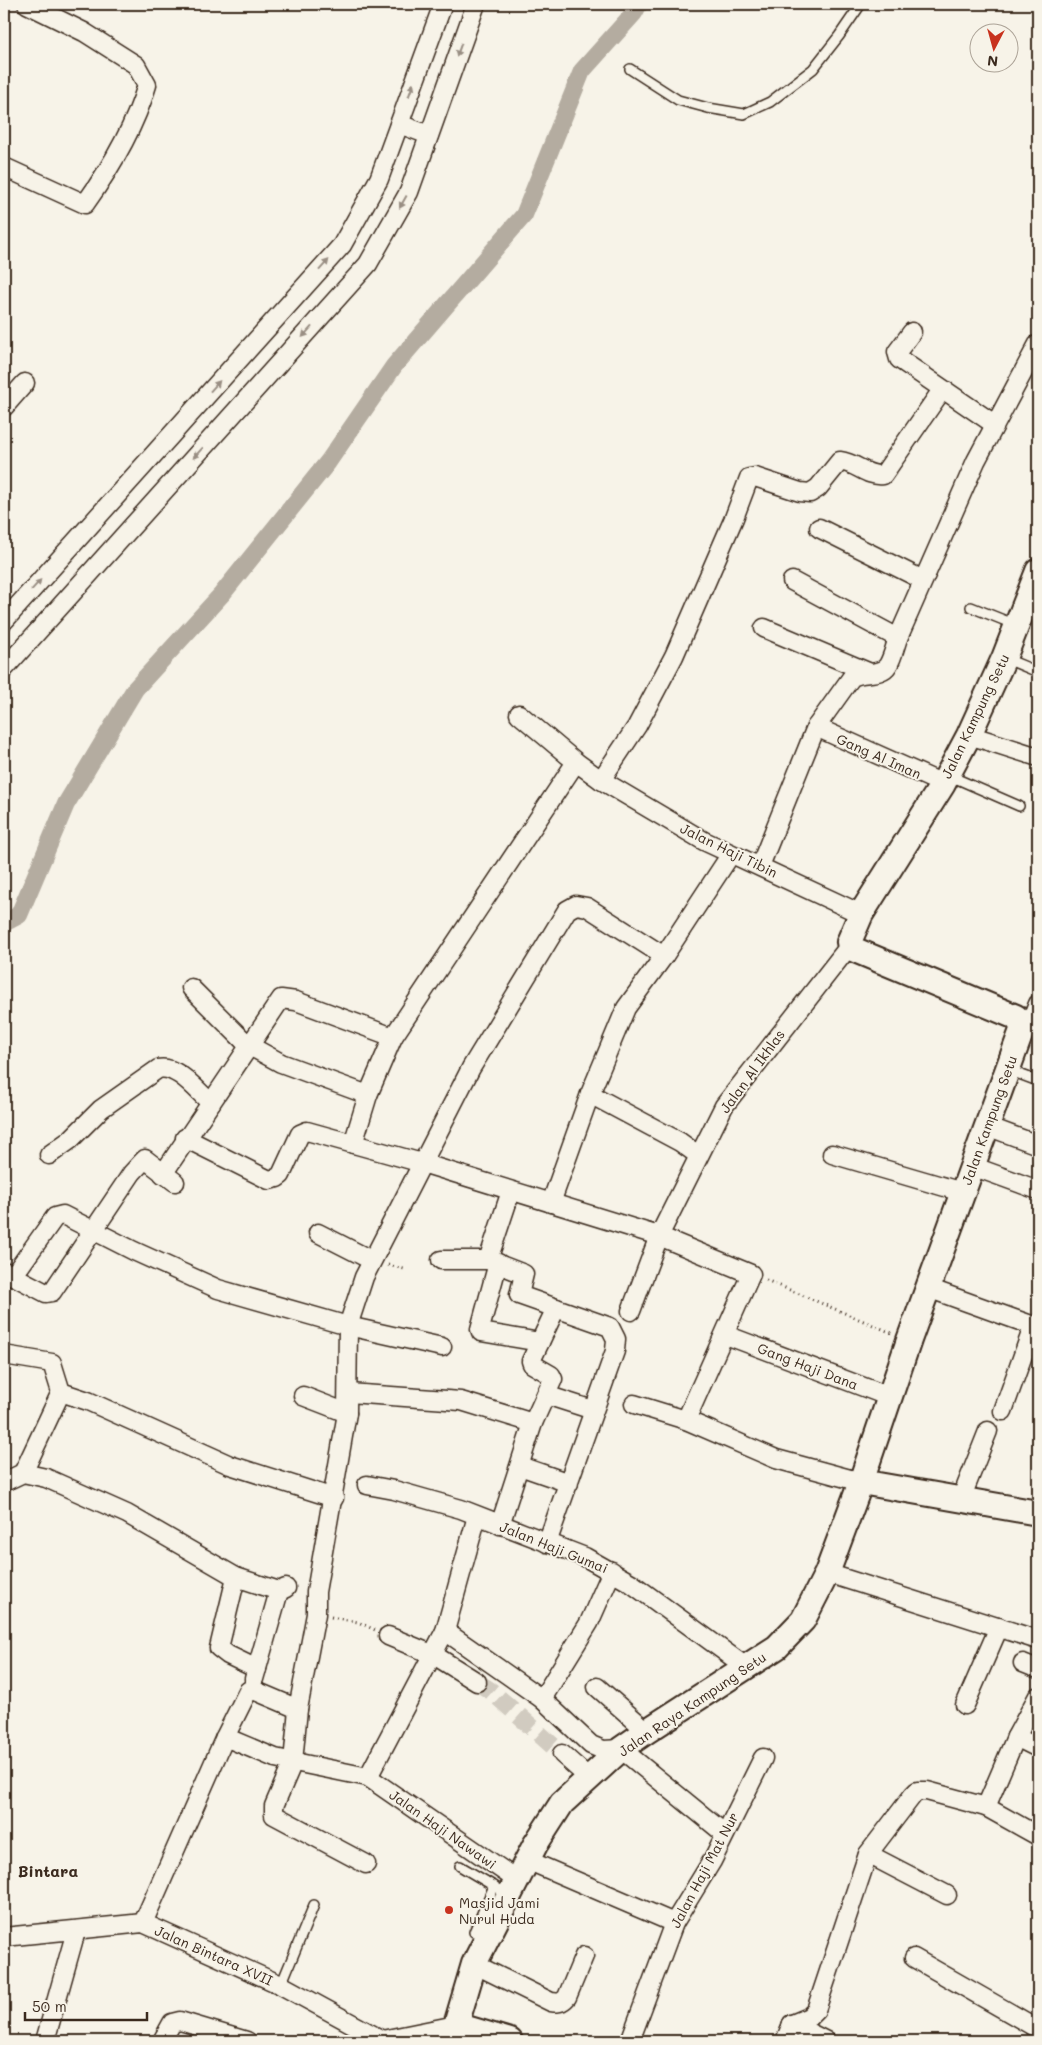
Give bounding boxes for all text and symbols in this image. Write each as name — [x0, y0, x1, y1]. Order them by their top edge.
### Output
north arrow — [970, 22, 1020, 72]
one-way arrow — [455, 42, 463, 57]
text: N — [986, 51, 999, 71]
one-way arrow — [407, 82, 415, 97]
one-way arrow — [399, 195, 407, 209]
one-way arrow — [318, 260, 330, 272]
one-way arrow — [301, 325, 313, 337]
one-way arrow — [209, 381, 221, 393]
one-way arrow — [193, 446, 204, 459]
one-way arrow — [30, 579, 42, 591]
street label: Jalan Kampung Setu — [937, 651, 1013, 781]
street label: Gang Al Iman — [834, 729, 924, 783]
street label: Jalan Haji Tibin — [677, 818, 781, 882]
street label: Jalan Al Ikhlas — [715, 1025, 789, 1117]
street label: Jalan Kampung Setu — [957, 1053, 1021, 1187]
street label: Gang Haji Dana — [755, 1338, 861, 1394]
street label: Jalan Haji Gumai — [497, 1517, 611, 1577]
street label: Jalan Raya Kampung Setu — [614, 1647, 770, 1761]
street label: Jalan Haji Nawawi — [386, 1785, 500, 1873]
street label: Jalan Haji Mat Nur — [665, 1809, 743, 1931]
district label: Bintara — [18, 1860, 78, 1881]
place label: Masjid Jami Nurul Huda — [459, 1893, 540, 1928]
marker: Masjid Jami Nurul Huda — [443, 1904, 455, 1916]
street label: Jalan Bintara XVII — [152, 1920, 276, 1990]
scale bar — [25, 1990, 148, 2022]
text: 50 m — [32, 1996, 67, 2016]

